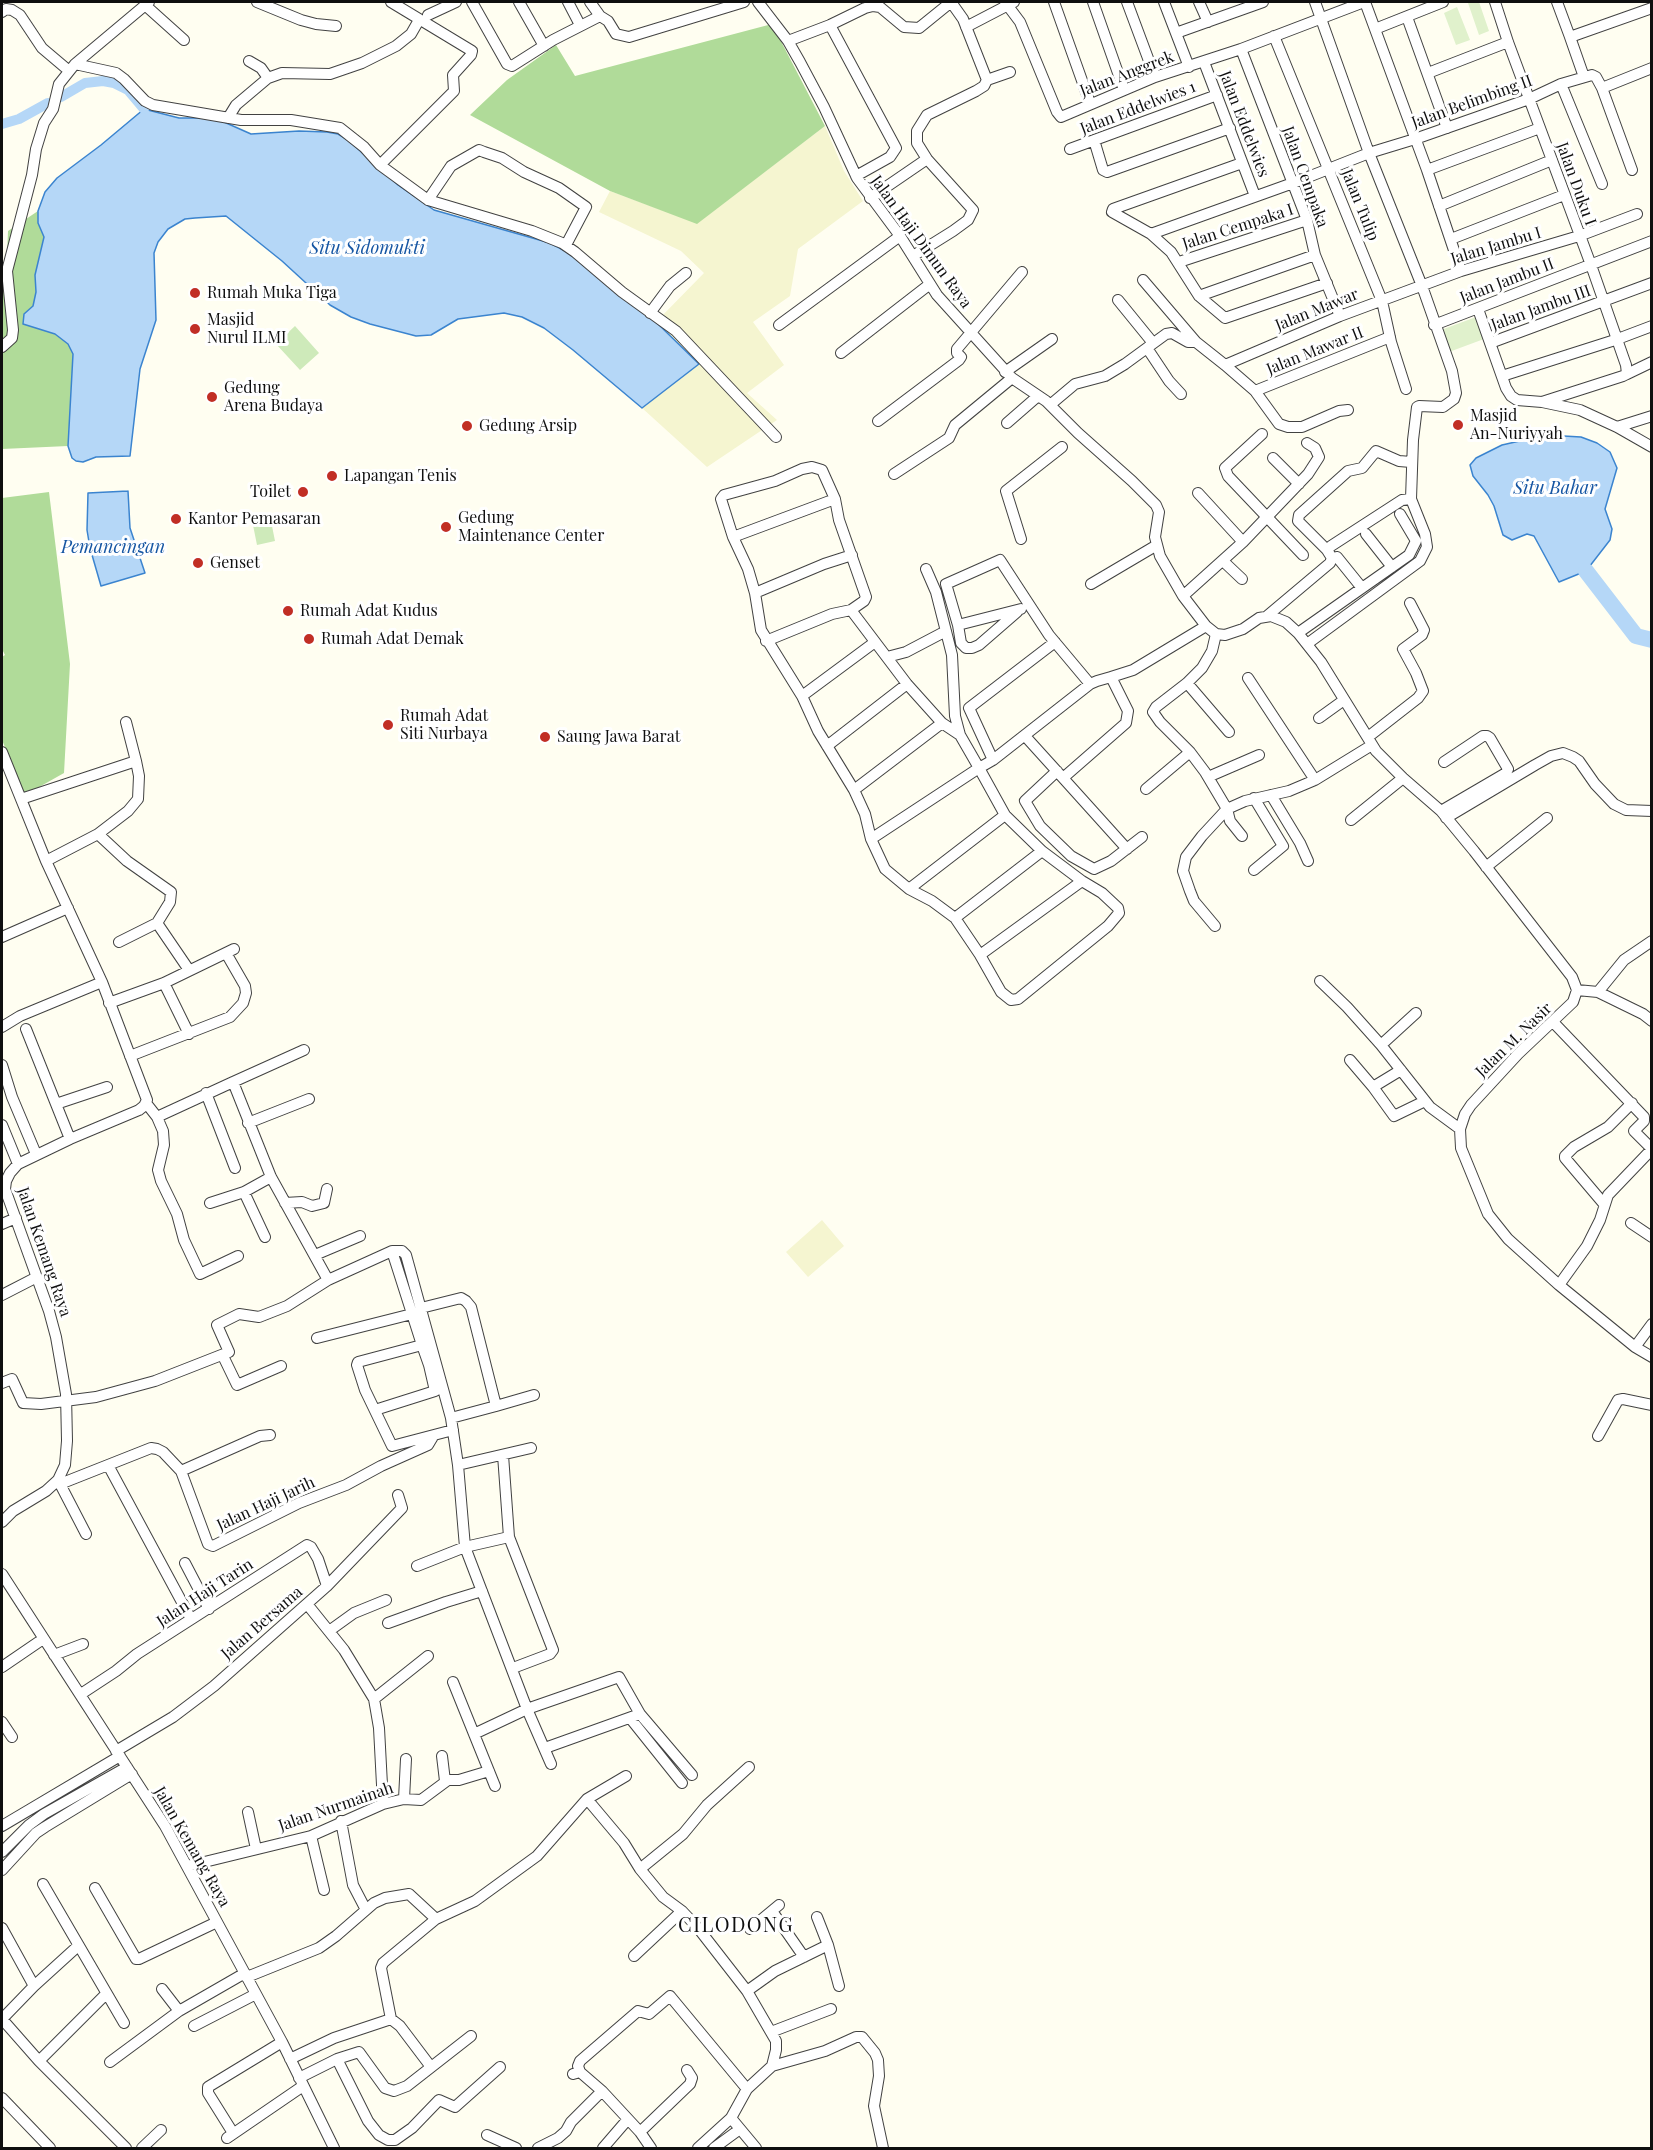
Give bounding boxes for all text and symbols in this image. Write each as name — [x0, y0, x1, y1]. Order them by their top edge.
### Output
street label: Jalan Anggrek — [1077, 47, 1177, 101]
street label: Jalan Eddelwies — [1215, 68, 1273, 180]
street label: Jalan Belimbing II — [1409, 71, 1535, 133]
street label: Jalan Eddelwies 1 — [1078, 77, 1198, 139]
street label: Jalan Cempaka — [1278, 124, 1332, 230]
street label: Jalan Duku I — [1552, 140, 1600, 228]
street label: Jalan Tulip — [1337, 166, 1383, 244]
street label: Jalan Haji Dimun Raya — [866, 172, 976, 312]
street label: Jalan Cempaka I — [1180, 200, 1296, 254]
street label: Jalan Jambu I — [1448, 223, 1544, 269]
water label: Situ Sidomukti — [309, 237, 425, 259]
street label: Jalan Jambu II — [1457, 254, 1557, 308]
street label: Jalan Jambu III — [1489, 281, 1593, 335]
place label: Rumah Muka Tiga — [207, 283, 337, 303]
street label: Jalan Mawar — [1273, 285, 1361, 335]
marker: Rumah Muka Tiga — [188, 286, 202, 300]
place label: Masjid Nurul ILMI — [207, 310, 287, 348]
marker: Masjid Nurul ILMI — [188, 322, 202, 336]
street label: Jalan Mawar II — [1264, 323, 1366, 379]
place label: Gedung Arena Budaya — [224, 378, 323, 416]
marker: Gedung Arena Budaya — [205, 390, 219, 404]
place label: Masjid An-Nuriyyah — [1470, 406, 1563, 444]
place label: Gedung Arsip — [479, 416, 577, 436]
marker: Masjid An-Nuriyyah — [1451, 418, 1465, 432]
marker: Gedung Arsip — [460, 419, 474, 433]
place label: Lapangan Tenis — [344, 466, 457, 486]
marker: Lapangan Tenis — [325, 469, 339, 483]
water label: Situ Bahar — [1513, 477, 1597, 499]
place label: Toilet — [250, 482, 291, 502]
marker: Toilet — [296, 485, 310, 499]
place label: Gedung Maintenance Center — [458, 508, 604, 546]
place label: Kantor Pemasaran — [188, 509, 321, 529]
marker: Kantor Pemasaran — [169, 512, 183, 526]
marker: Gedung Maintenance Center — [439, 520, 453, 534]
water label: Pemancingan — [61, 536, 165, 558]
place label: Genset — [210, 553, 260, 573]
marker: Genset — [191, 556, 205, 570]
place label: Rumah Adat Kudus — [300, 601, 438, 621]
marker: Rumah Adat Kudus — [281, 604, 295, 618]
place label: Rumah Adat Demak — [321, 629, 464, 649]
marker: Rumah Adat Demak — [302, 632, 316, 646]
place label: Rumah Adat Siti Nurbaya — [400, 706, 488, 744]
marker: Rumah Adat Siti Nurbaya — [381, 718, 395, 732]
place label: Saung Jawa Barat — [557, 727, 680, 747]
marker: Saung Jawa Barat — [538, 730, 552, 744]
street label: Jalan M. Nasir — [1472, 999, 1556, 1081]
street label: Jalan Kemang Raya — [13, 1185, 75, 1319]
street label: Jalan Haji Jarih — [214, 1473, 318, 1535]
street label: Jalan Haji Tarin — [153, 1555, 257, 1631]
street label: Jalan Bersama — [217, 1582, 307, 1664]
street label: Jalan Nurmainah — [276, 1778, 396, 1836]
street label: Jalan Kemang Raya — [150, 1783, 234, 1911]
district label: CILODONG — [678, 1914, 794, 1938]

